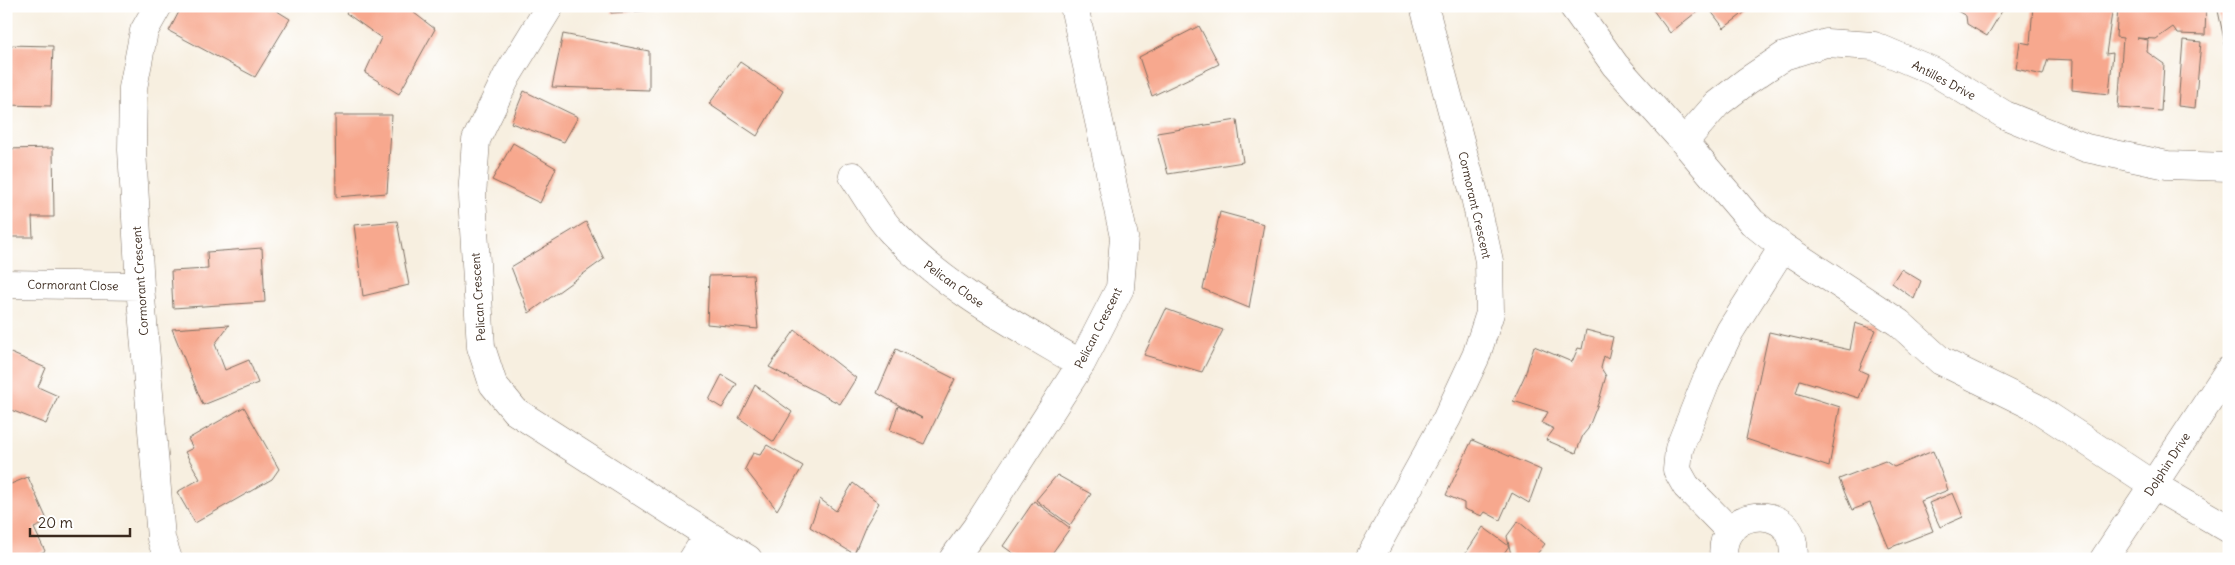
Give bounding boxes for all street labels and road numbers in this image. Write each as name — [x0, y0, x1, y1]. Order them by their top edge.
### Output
street label: Antilles Drive — [1910, 57, 1978, 103]
street label: Cormorant Crescent — [1455, 150, 1495, 260]
street label: Cormorant Crescent — [129, 226, 151, 336]
street label: Pelican Crescent — [467, 252, 489, 342]
street label: Pelican Close — [921, 257, 987, 311]
street label: Cormorant Close — [27, 277, 119, 293]
street label: Pelican Crescent — [1071, 285, 1125, 371]
street label: Dolphin Drive — [2141, 429, 2193, 499]

